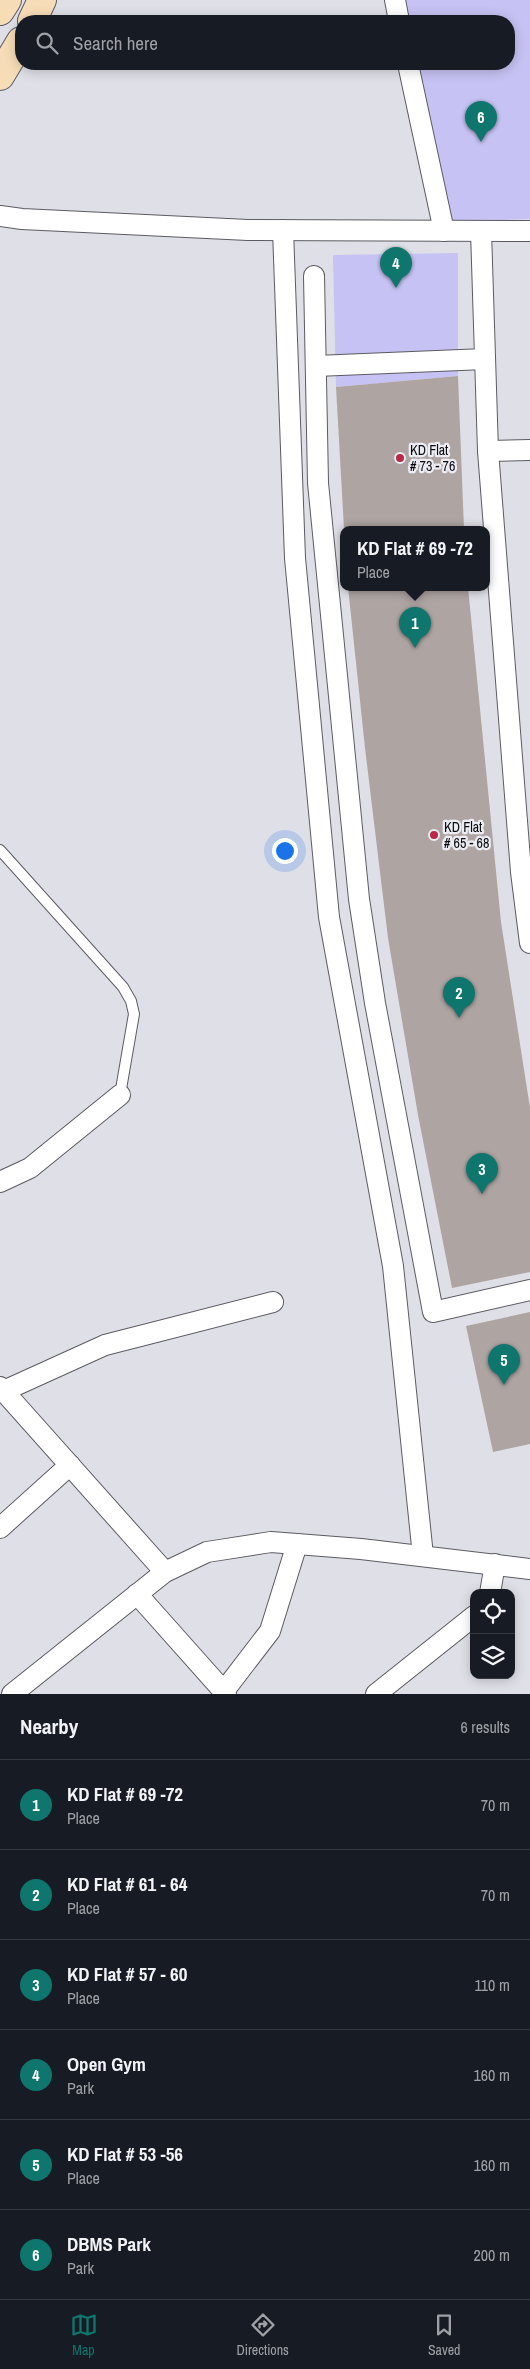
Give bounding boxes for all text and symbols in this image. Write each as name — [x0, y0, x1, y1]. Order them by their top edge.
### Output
search box — [15, 15, 515, 70]
icon: search — [33, 29, 61, 57]
text: Search here — [73, 30, 158, 56]
pin: 6 — [465, 101, 497, 142]
pin: 4 — [380, 247, 412, 288]
place label: KD Flat # 73 - 76 — [410, 441, 455, 475]
marker: KD Flat # 73 - 76 — [394, 452, 406, 464]
popup — [340, 526, 490, 591]
text: KD Flat # 69 -72 — [357, 535, 473, 561]
text: Place — [357, 561, 390, 583]
pin: 1 — [399, 607, 431, 648]
place label: KD Flat # 65 - 68 — [444, 818, 489, 852]
marker: KD Flat # 65 - 68 — [428, 829, 440, 841]
your location — [272, 838, 298, 864]
pin: 2 — [443, 977, 475, 1018]
pin: 3 — [466, 1153, 498, 1194]
pin: 5 — [488, 1344, 520, 1385]
map controls — [470, 1589, 515, 1679]
button: locate — [470, 1589, 515, 1634]
button: layers — [470, 1634, 515, 1679]
text: Nearby — [20, 1712, 78, 1741]
text: 6 results — [460, 1716, 510, 1738]
text: KD Flat # 69 -72 — [67, 1781, 183, 1807]
text: 1 — [32, 1794, 40, 1816]
text: 70 m — [481, 1794, 510, 1816]
text: Place — [67, 1807, 100, 1829]
text: KD Flat # 61 - 64 — [67, 1871, 187, 1897]
text: 2 — [32, 1884, 40, 1906]
text: 70 m — [481, 1884, 510, 1906]
text: Place — [67, 1897, 100, 1919]
text: KD Flat # 57 - 60 — [67, 1961, 187, 1987]
text: 3 — [32, 1974, 40, 1996]
text: 110 m — [474, 1974, 510, 1996]
text: Place — [67, 1987, 100, 2009]
text: Open Gym — [67, 2051, 146, 2077]
text: 4 — [32, 2064, 40, 2086]
text: 160 m — [474, 2064, 510, 2086]
text: Park — [67, 2077, 94, 2099]
text: KD Flat # 53 -56 — [67, 2141, 183, 2167]
text: 5 — [32, 2154, 40, 2176]
text: 160 m — [474, 2154, 510, 2176]
text: Place — [67, 2167, 100, 2189]
text: DBMS Park — [67, 2231, 151, 2257]
text: 6 — [32, 2244, 40, 2266]
text: 200 m — [474, 2244, 510, 2266]
text: Park — [67, 2257, 94, 2279]
tab: Map — [70, 2311, 98, 2359]
tab: Directions — [237, 2311, 289, 2359]
tab: Saved — [428, 2311, 460, 2359]

